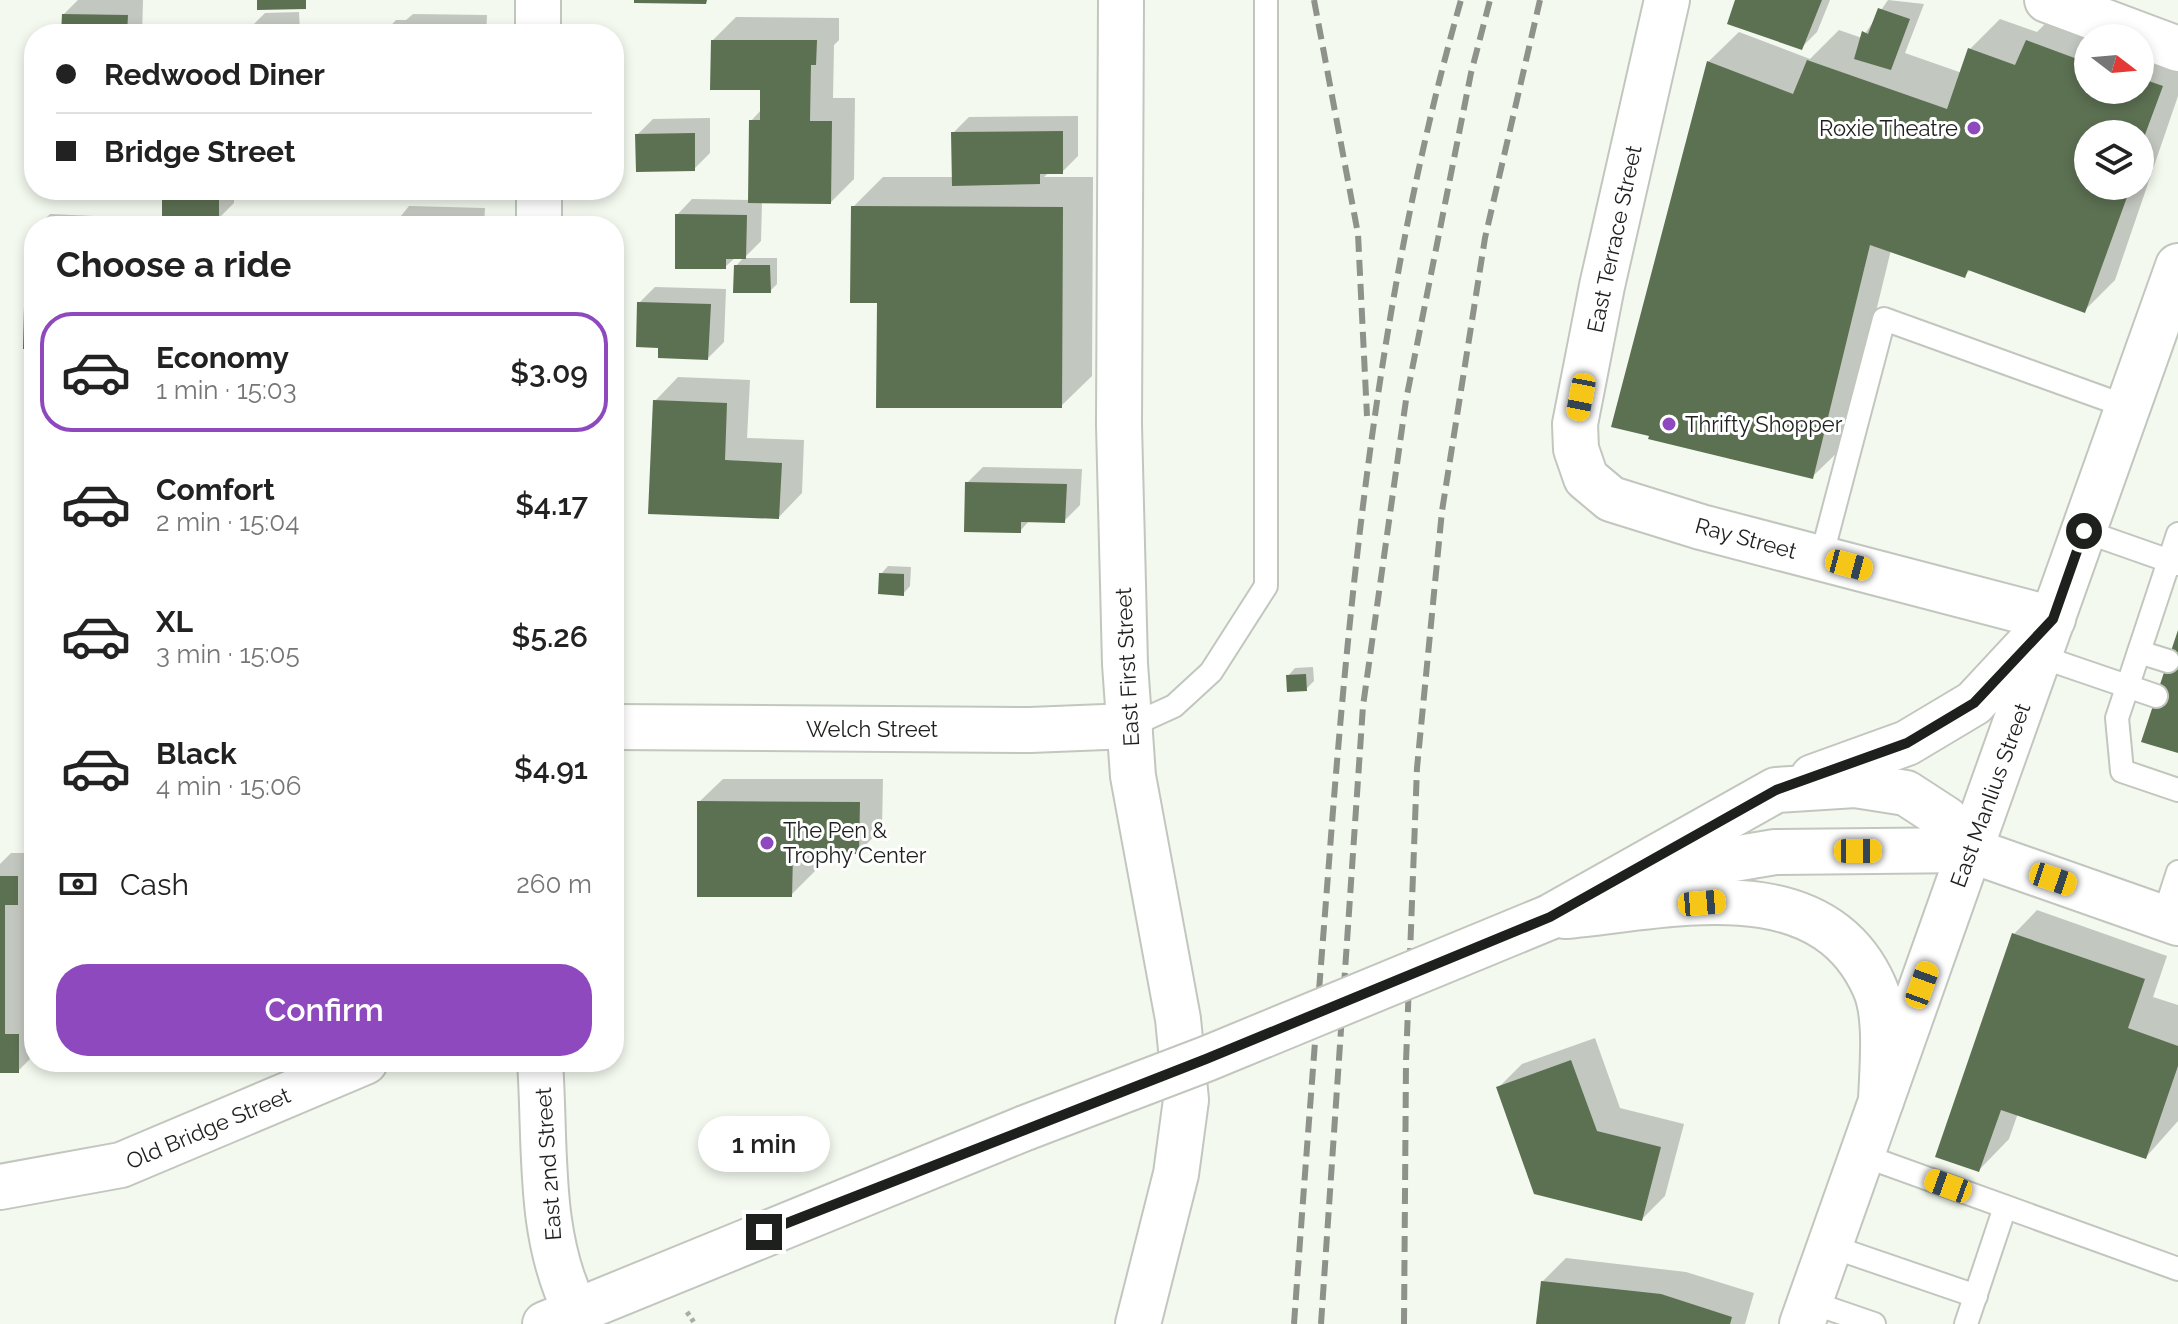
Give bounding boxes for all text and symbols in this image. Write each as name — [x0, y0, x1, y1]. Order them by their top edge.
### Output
north arrow — [2074, 24, 2154, 104]
map controls — [2074, 24, 2154, 200]
text: Redwood Diner — [104, 57, 325, 92]
place label: Roxie Theatre — [1819, 115, 1958, 141]
marker: Roxie Theatre — [1965, 119, 1983, 137]
button: layers — [2074, 120, 2154, 200]
text: Bridge Street — [104, 134, 295, 169]
street label: East Terrace Street — [1581, 142, 1647, 335]
text: Choose a ride — [56, 243, 291, 285]
icon: car — [60, 336, 132, 408]
text: Economy — [156, 340, 289, 375]
text: $3.09 — [510, 355, 588, 390]
car — [1565, 371, 1597, 423]
text: 1 min · 15:03 — [156, 375, 297, 405]
place label: Thrifty Shopper — [1685, 411, 1843, 437]
marker: Thrifty Shopper — [1660, 415, 1678, 433]
icon: car — [60, 468, 132, 540]
text: Comfort — [156, 472, 275, 507]
text: $4.17 — [515, 487, 588, 522]
text: 2 min · 15:04 — [156, 507, 299, 537]
street label: Ray Street — [1693, 512, 1800, 564]
route start — [2066, 513, 2102, 549]
car — [1823, 547, 1875, 583]
street label: East First Street — [1110, 586, 1144, 747]
icon: car — [60, 600, 132, 672]
text: XL — [156, 604, 193, 639]
text: $5.26 — [512, 619, 588, 654]
text: 3 min · 15:05 — [156, 639, 300, 669]
street label: East Manlius Street — [1945, 699, 2036, 891]
street label: Welch Street — [806, 716, 939, 742]
icon: car — [60, 732, 132, 804]
text: Black — [156, 736, 237, 771]
text: $4.91 — [514, 751, 588, 786]
text: 4 min · 15:06 — [156, 771, 302, 801]
place label: The Pen & Trophy Center — [783, 817, 927, 868]
marker: The Pen & Trophy Center — [758, 834, 776, 852]
car — [1834, 839, 1882, 863]
car — [2026, 860, 2080, 898]
icon: cash — [56, 862, 100, 906]
text: Cash — [120, 867, 189, 902]
text: 260 m — [516, 869, 592, 899]
car — [1677, 889, 1727, 917]
car — [1903, 958, 1941, 1012]
button: Confirm — [56, 964, 592, 1056]
street label: Old Bridge Street — [122, 1081, 295, 1174]
street label: East 2nd Street — [530, 1086, 566, 1241]
callout: 1 min — [698, 1116, 830, 1172]
text: 1 min — [732, 1129, 796, 1159]
car — [1921, 1167, 1975, 1205]
route end — [746, 1214, 782, 1250]

